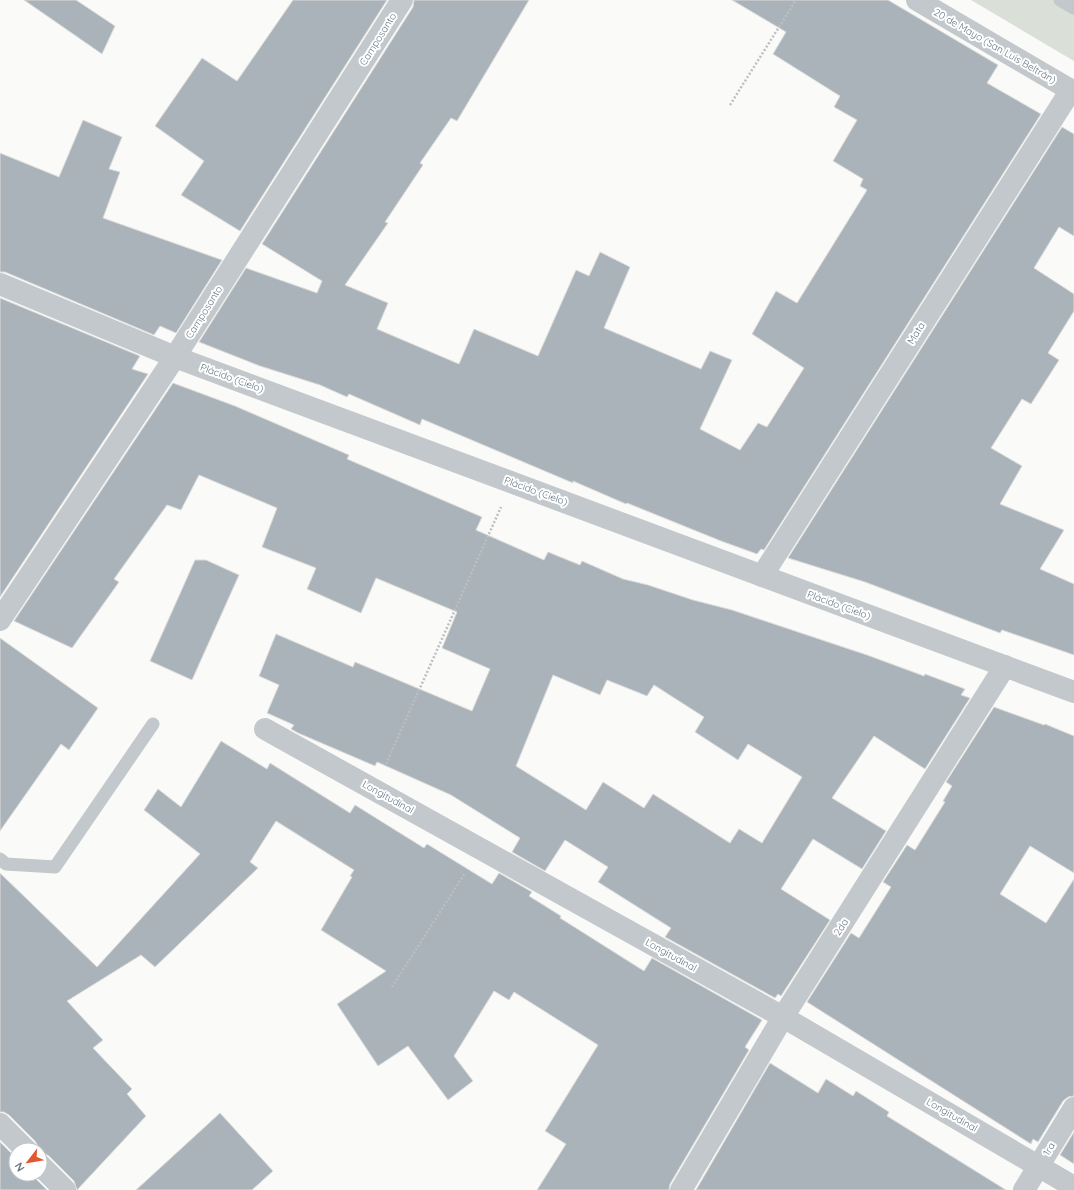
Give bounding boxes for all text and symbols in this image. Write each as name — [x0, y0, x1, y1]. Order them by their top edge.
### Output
street label: 20 de Mayo (San Luis Beltrán) — [932, 6, 1059, 87]
street label: Camposanto — [357, 10, 399, 68]
street label: Camposanto — [183, 283, 225, 341]
street label: Mata — [904, 319, 928, 347]
street label: Plácido (Cielo) — [199, 361, 266, 396]
street label: Plácido (Cielo) — [503, 474, 570, 509]
street label: Plácido (Cielo) — [806, 588, 873, 623]
street label: Longitudinal — [360, 778, 416, 816]
street label: 2da — [831, 916, 851, 938]
street label: Longitudinal — [643, 936, 699, 974]
street label: Longitudinal — [924, 1095, 980, 1135]
street label: 1ra — [1040, 1140, 1058, 1158]
north arrow — [8, 1142, 48, 1182]
text: N — [11, 1160, 28, 1174]

